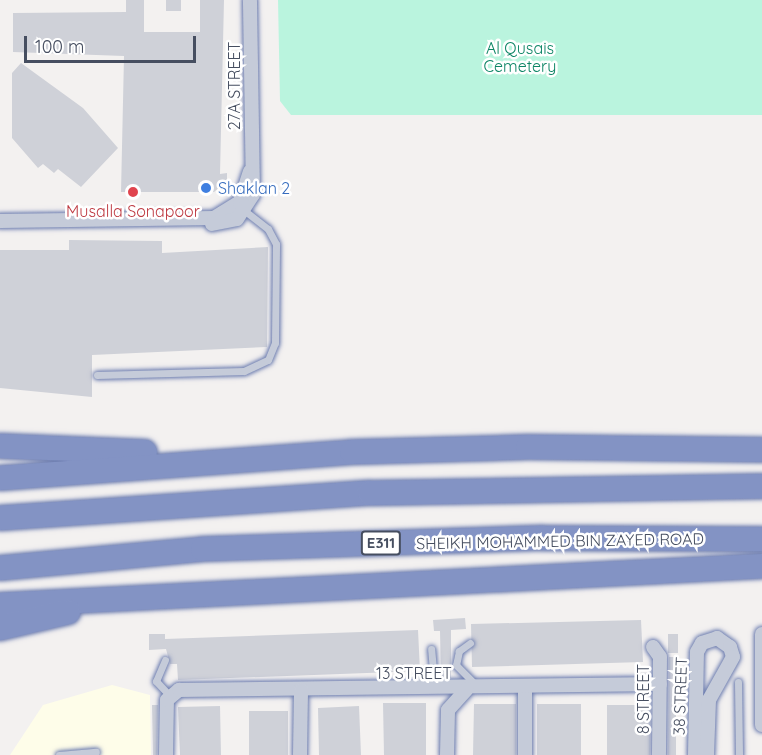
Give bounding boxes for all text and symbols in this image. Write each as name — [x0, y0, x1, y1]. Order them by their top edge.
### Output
scale bar — [27, 24, 200, 62]
text: 100 m — [35, 35, 84, 58]
park label: Al Qusais Cemetery — [484, 38, 556, 76]
street label: 27A STREET — [224, 42, 244, 130]
place label: Shaklan 2 — [218, 178, 290, 198]
marker: Shaklan 2 — [199, 181, 213, 195]
marker: Musalla Sonapoor — [126, 185, 140, 199]
place label: Musalla Sonapoor — [66, 201, 200, 221]
street label: SHEIKH MOHAMMED BIN ZAYED ROAD — [416, 529, 704, 553]
road number: E311 — [360, 531, 402, 555]
street label: 38 STREET — [669, 656, 691, 736]
street label: 13 STREET — [376, 663, 452, 683]
street label: 8 STREET — [633, 664, 653, 734]

